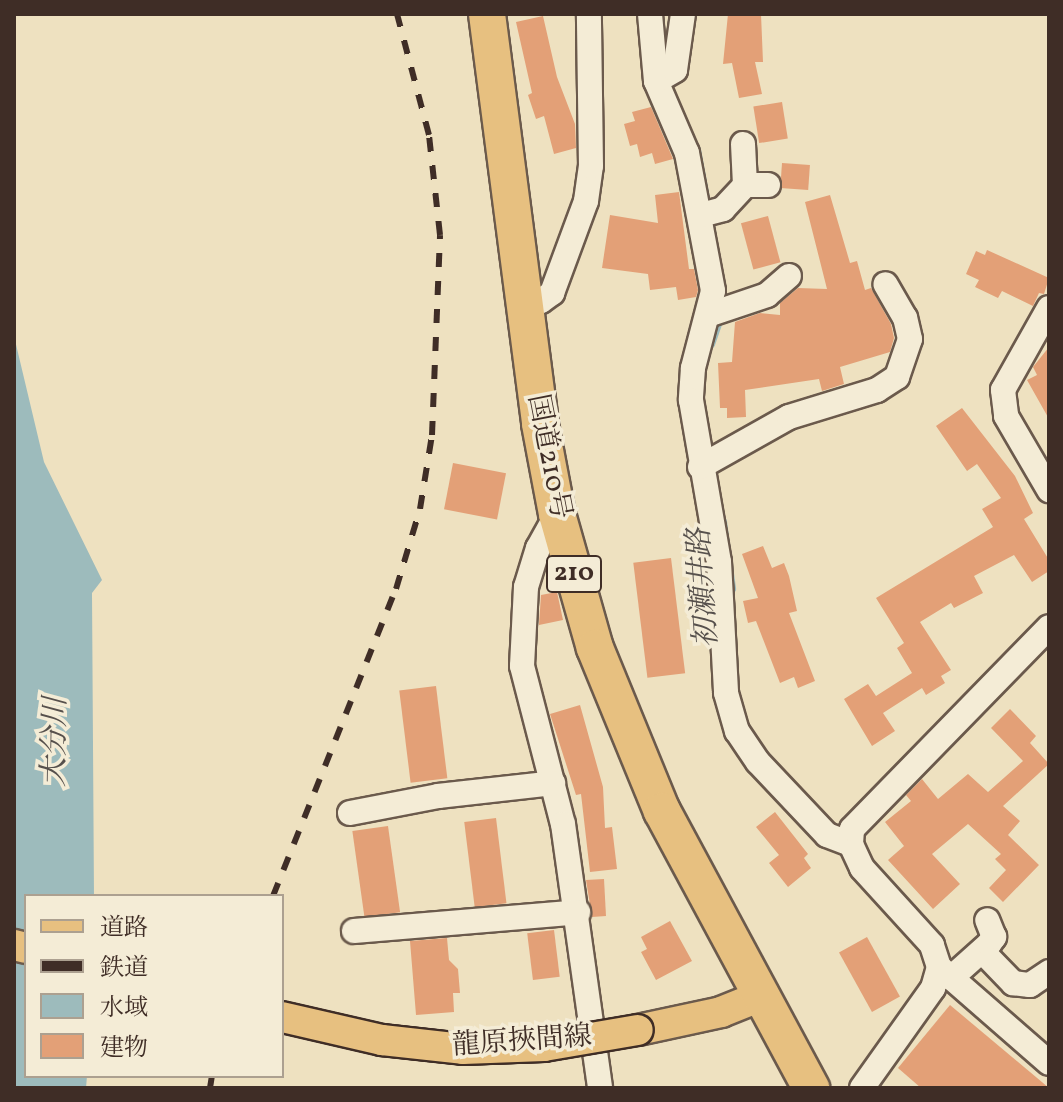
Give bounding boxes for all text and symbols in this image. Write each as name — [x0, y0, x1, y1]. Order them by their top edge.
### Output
street label: 国道210号 — [519, 392, 577, 522]
water label: 初瀬井路 — [682, 527, 726, 649]
road number: 210 — [546, 552, 602, 596]
water label: 大分川 — [37, 697, 75, 787]
legend — [24, 894, 284, 1078]
text: 道路 — [100, 912, 148, 946]
text: 鉄道 — [100, 952, 148, 986]
text: 水域 — [100, 992, 148, 1026]
street label: 龍原挾間線 — [451, 1020, 593, 1064]
text: 建物 — [100, 1032, 148, 1066]

